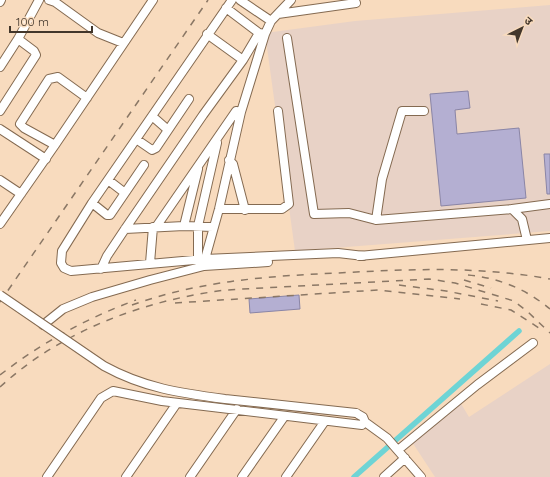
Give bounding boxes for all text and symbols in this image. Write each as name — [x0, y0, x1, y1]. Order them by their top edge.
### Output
scale bar — [10, 8, 92, 34]
north arrow — [502, 8, 542, 48]
text: उ — [522, 13, 536, 28]
text: 100 m — [16, 14, 49, 29]

